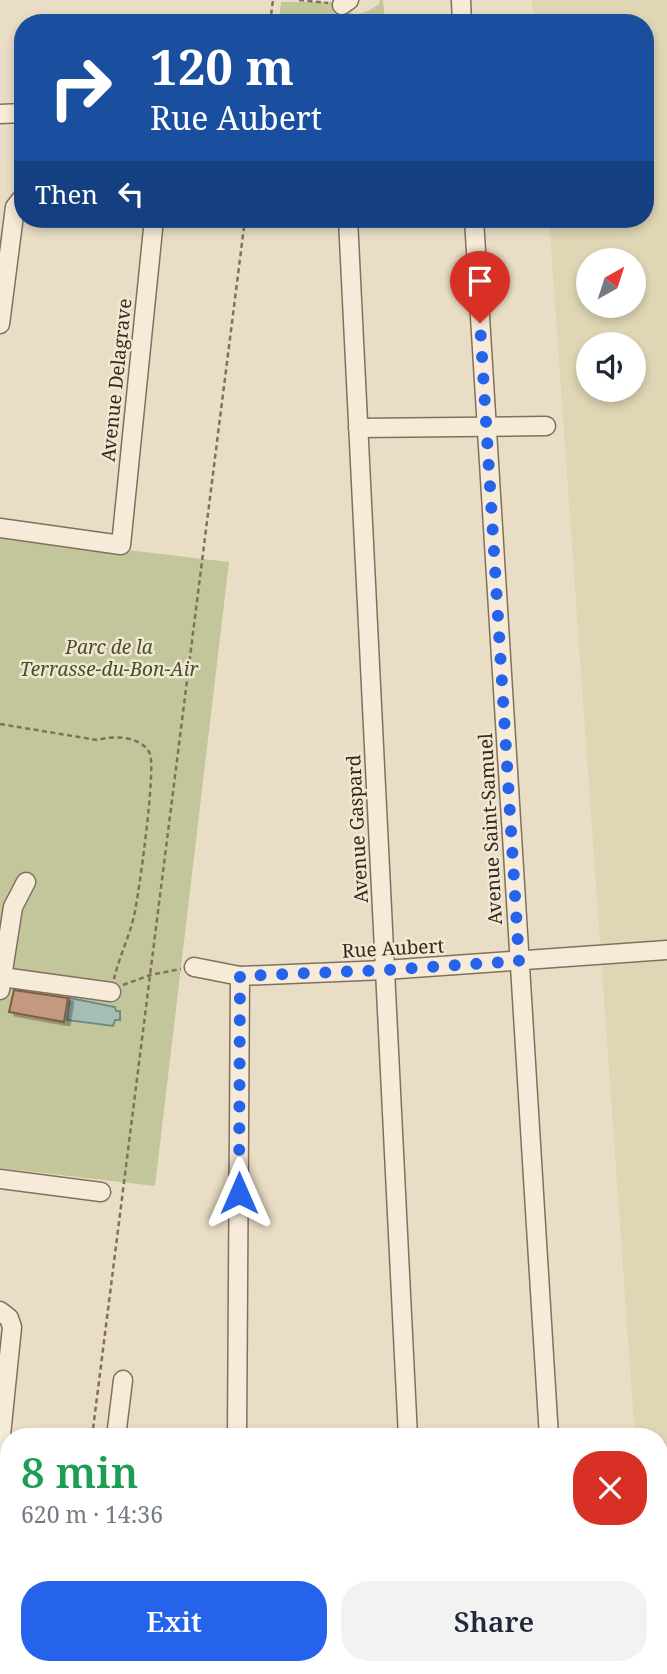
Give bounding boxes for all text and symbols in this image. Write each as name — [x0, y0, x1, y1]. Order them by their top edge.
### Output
text: 120 m — [150, 33, 294, 99]
icon: right — [35, 42, 126, 133]
text: Rue Aubert — [150, 96, 322, 139]
icon: left — [112, 175, 150, 213]
text: Then — [35, 176, 98, 212]
north arrow — [576, 248, 646, 318]
map controls — [576, 248, 646, 402]
pin — [450, 251, 510, 323]
icon: arrive — [461, 262, 499, 300]
street label: Avenue Delagrave — [94, 297, 138, 463]
button: sound — [576, 332, 646, 402]
park label: Parc de la Terrasse-du-Bon-Air — [20, 634, 198, 682]
street label: Avenue Saint-Samuel — [472, 732, 508, 926]
street label: Avenue Gaspard — [340, 754, 374, 904]
street label: Rue Aubert — [341, 932, 445, 964]
position arrow — [202, 1156, 276, 1230]
text: 8 min — [21, 1443, 138, 1500]
button: close — [573, 1451, 647, 1525]
text: 620 m · 14:36 — [21, 1498, 163, 1530]
button: Exit — [21, 1581, 327, 1661]
button: Share — [341, 1581, 647, 1661]

